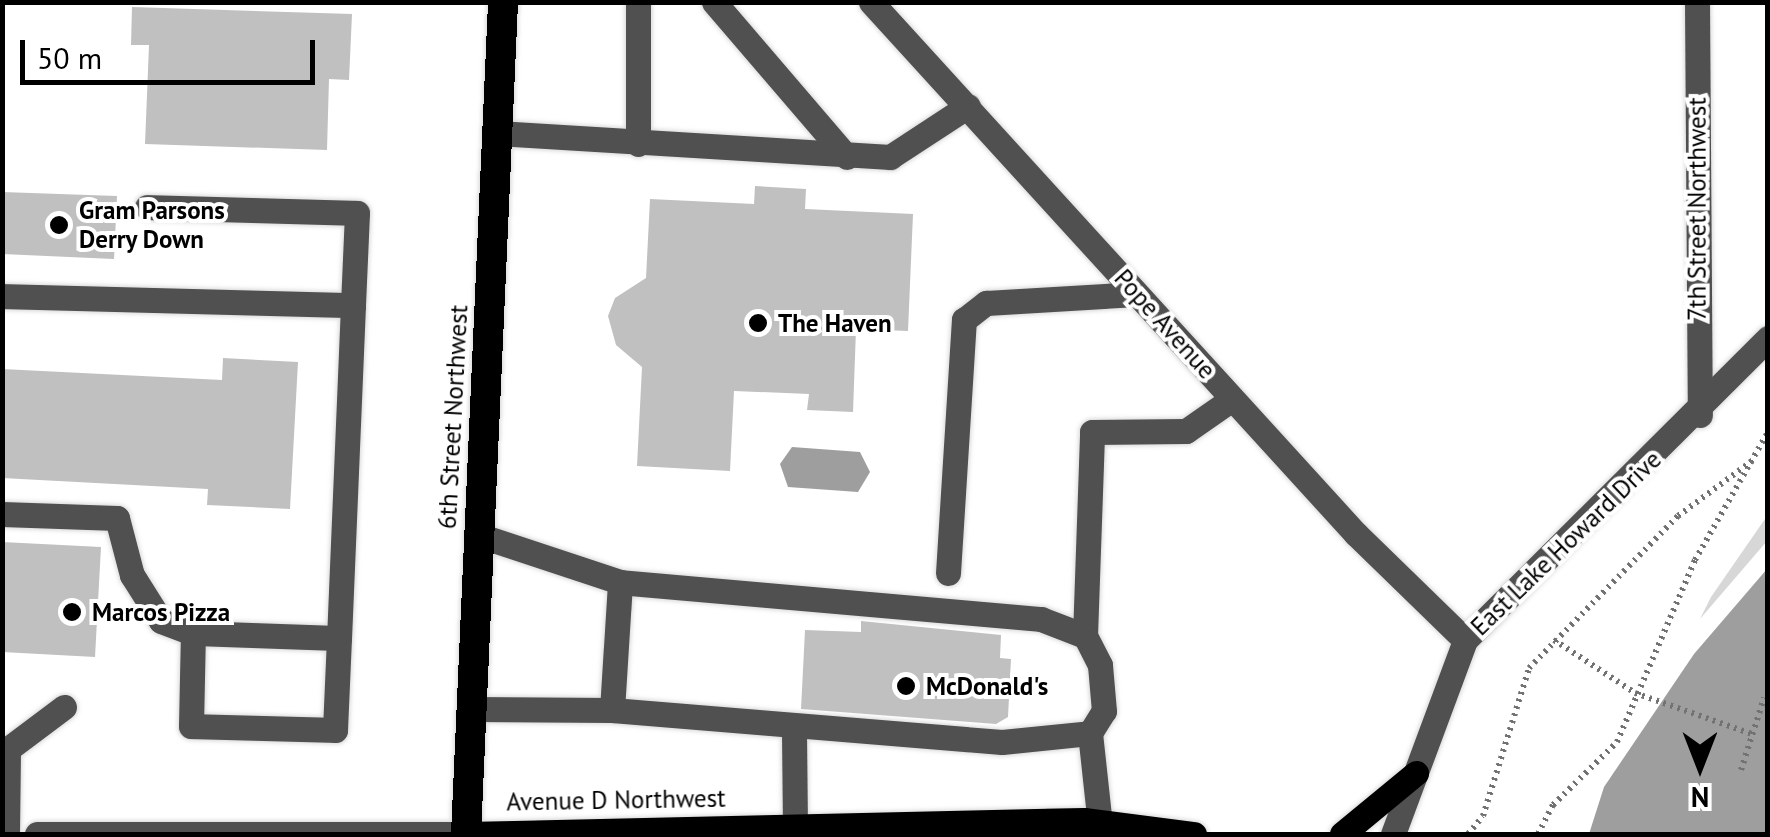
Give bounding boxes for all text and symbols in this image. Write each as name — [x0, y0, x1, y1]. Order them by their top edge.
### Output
scale bar — [25, 20, 320, 82]
text: 50 m — [37, 38, 102, 77]
street label: 7th Street Northwest — [1682, 97, 1712, 321]
place label: Gram Parsons Derry Down — [79, 196, 225, 255]
marker: Gram Parsons Derry Down — [48, 214, 70, 236]
street label: Pope Avenue — [1108, 263, 1222, 385]
street label: 6th Street Northwest — [432, 304, 474, 530]
place label: The Haven — [778, 308, 892, 338]
marker: The Haven — [747, 312, 769, 334]
street label: East Lake Howard Drive — [1465, 444, 1667, 642]
place label: Marcos Pizza — [92, 597, 230, 627]
marker: Marcos Pizza — [61, 601, 83, 623]
place label: McDonald's — [926, 671, 1048, 701]
marker: McDonald's — [895, 675, 917, 697]
north arrow — [1650, 717, 1750, 817]
text: N — [1691, 779, 1709, 816]
street label: Avenue D Northwest — [506, 783, 726, 817]

